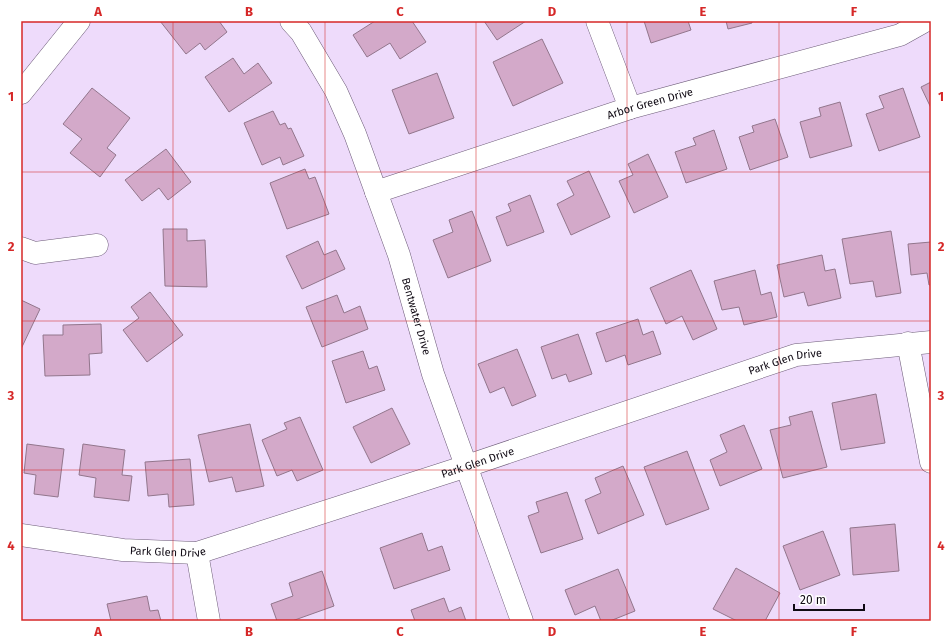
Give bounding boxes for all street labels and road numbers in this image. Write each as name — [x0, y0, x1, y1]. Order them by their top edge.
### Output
street label: Arbor Green Drive — [605, 85, 694, 122]
street label: Bentwater Drive — [399, 276, 433, 357]
street label: Park Glen Drive — [747, 347, 822, 378]
street label: Park Glen Drive — [440, 445, 516, 481]
street label: Park Glen Drive — [130, 544, 208, 560]

